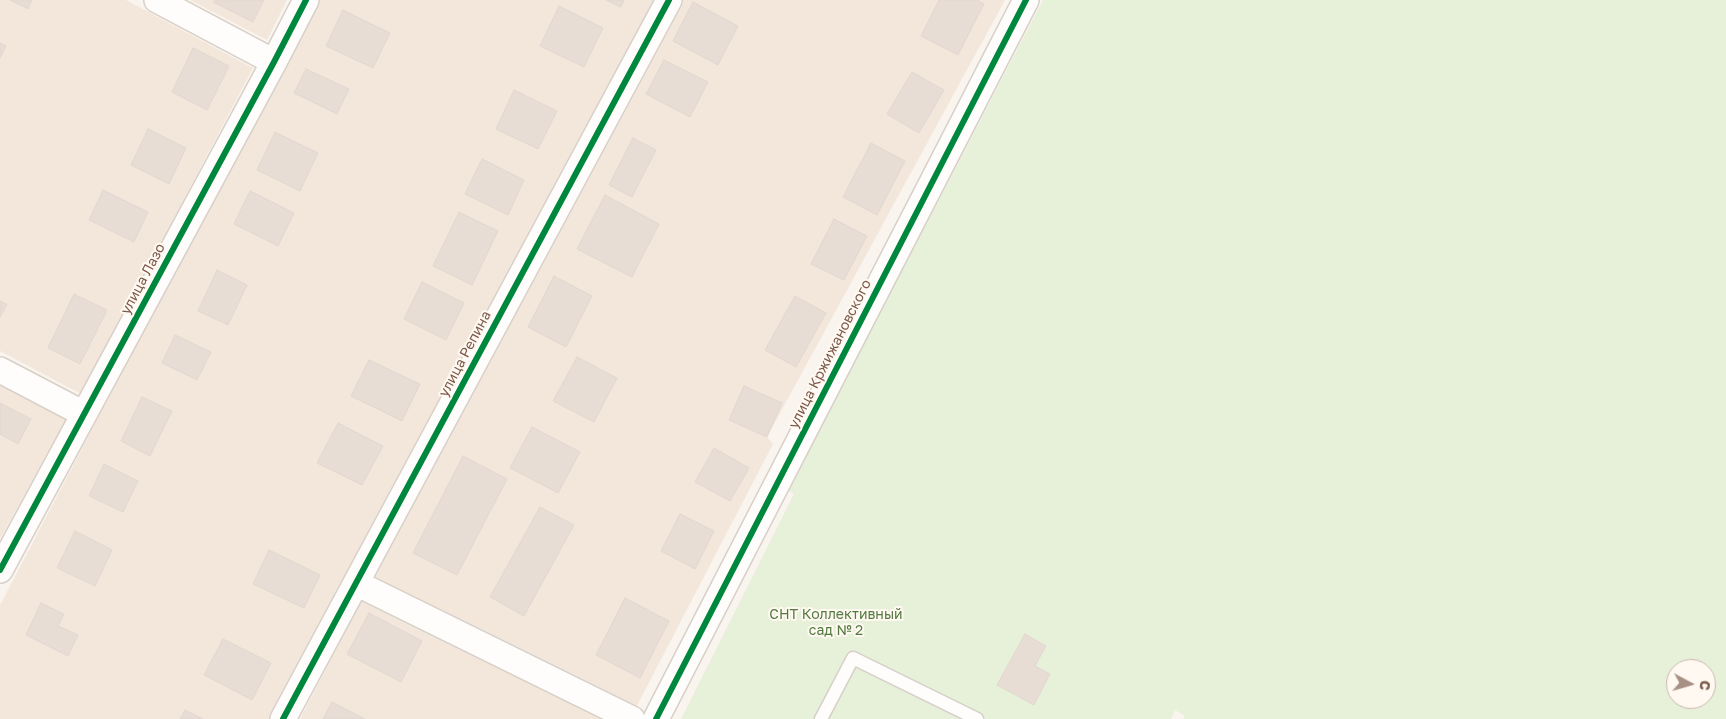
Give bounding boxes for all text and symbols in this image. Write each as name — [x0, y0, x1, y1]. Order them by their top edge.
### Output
street label: улица Лазо — [117, 241, 169, 317]
street label: улица Кржижановского — [785, 277, 875, 431]
street label: улица Репина — [435, 308, 495, 400]
park label: СНТ Коллективный сад № 2 — [769, 607, 903, 640]
north arrow — [1666, 659, 1716, 709]
text: С — [1696, 680, 1714, 691]

